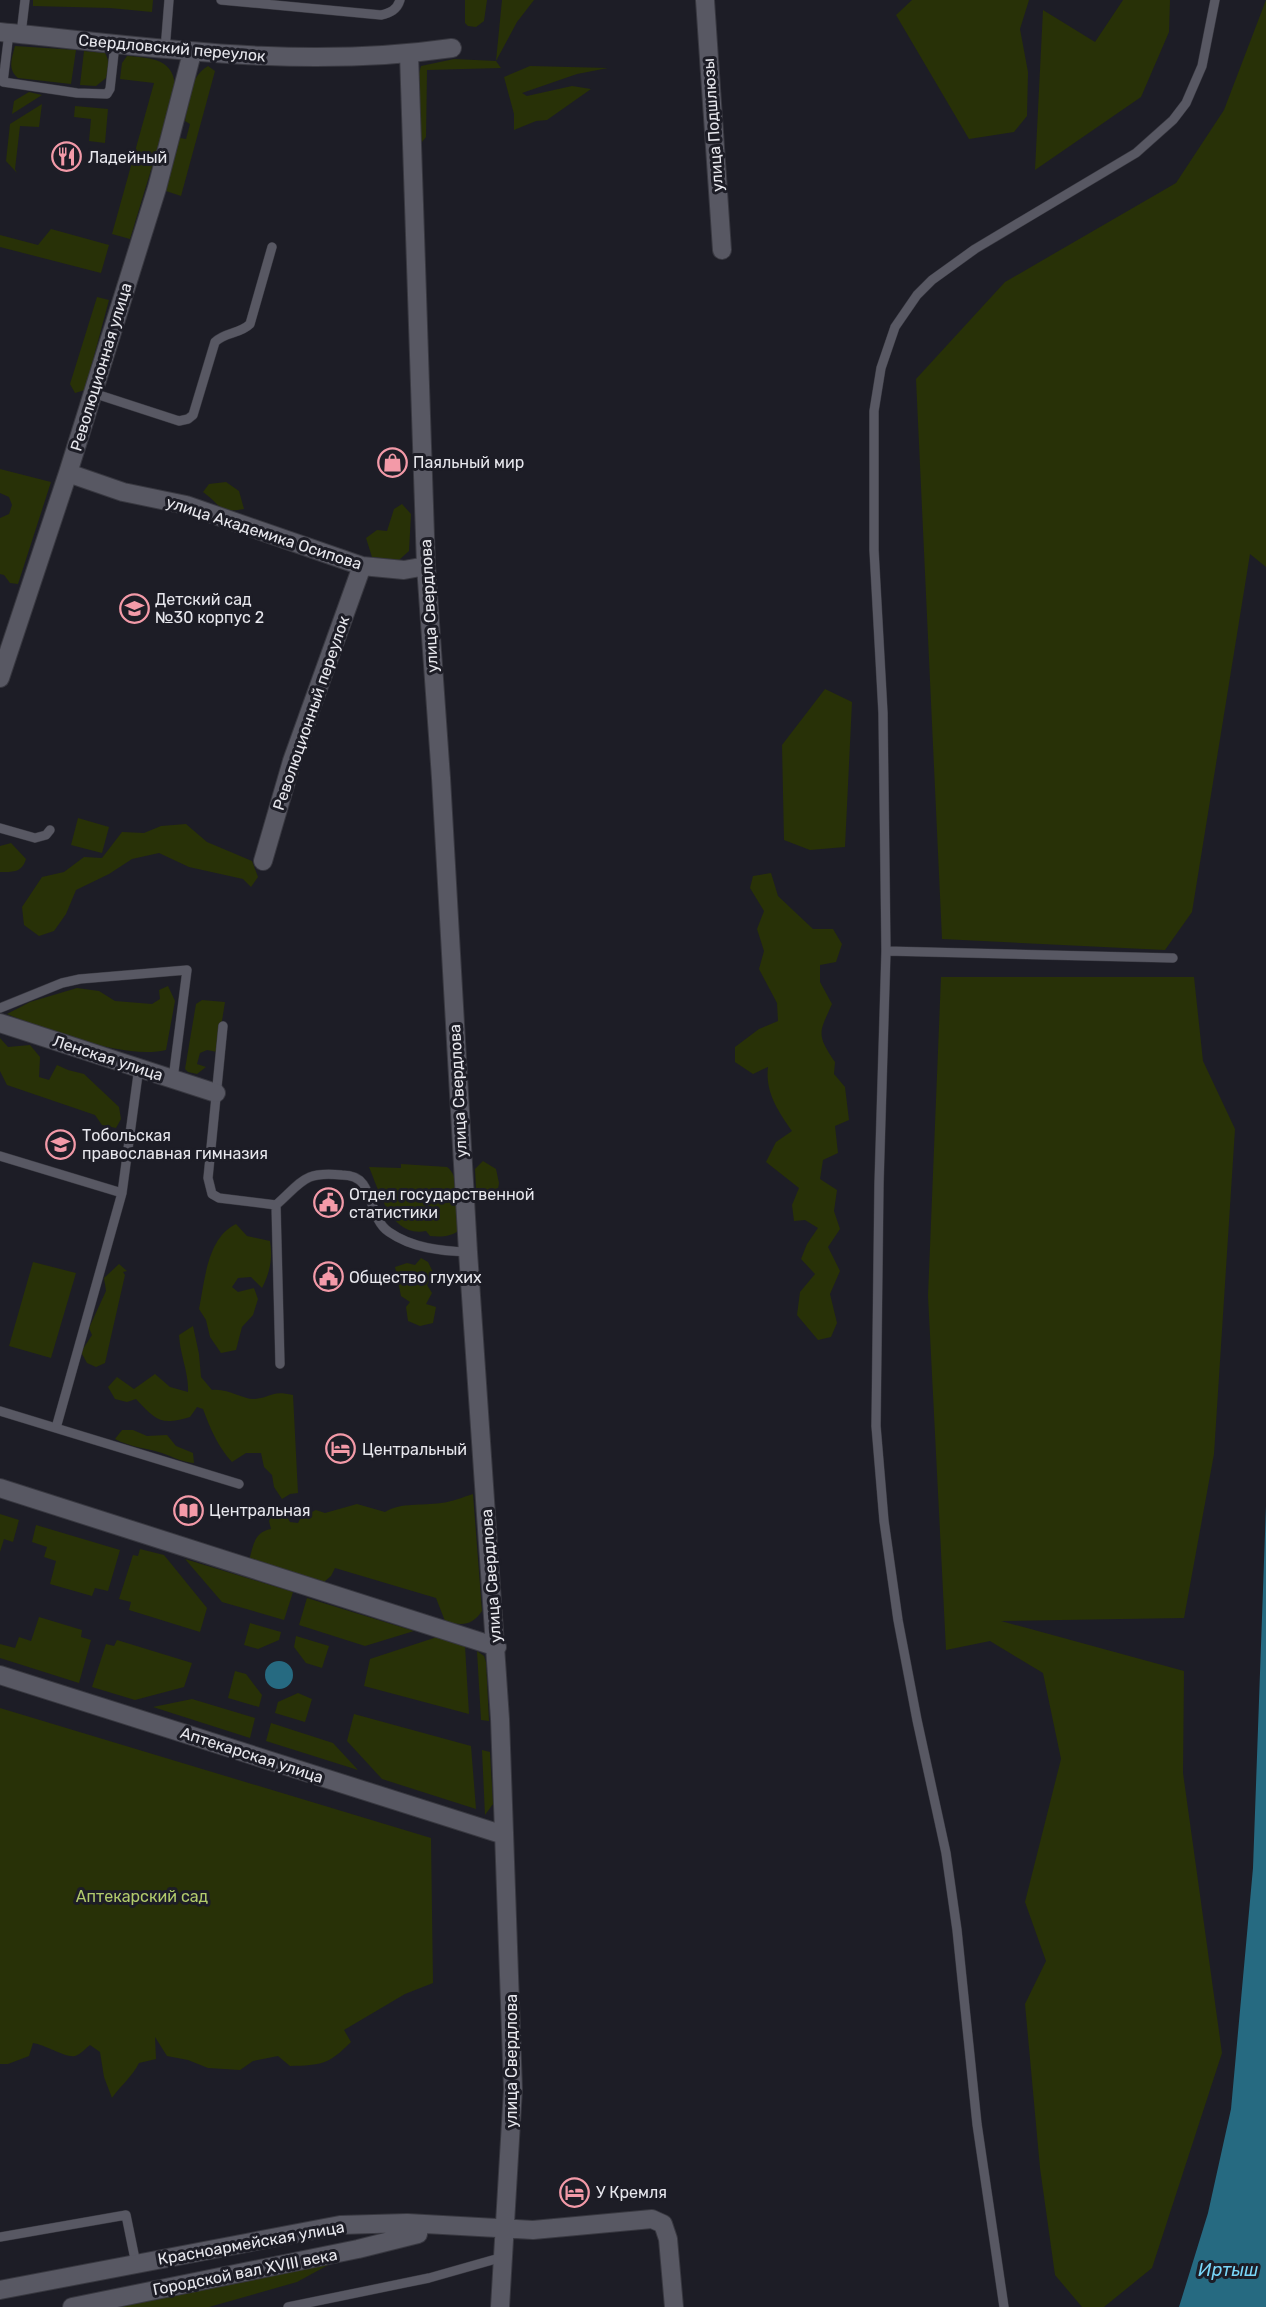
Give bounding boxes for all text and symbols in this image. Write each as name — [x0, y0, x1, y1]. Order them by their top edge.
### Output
street label: Свердловский переулок — [78, 30, 267, 66]
street label: улица Подшлюзы — [699, 57, 727, 193]
restaurant icon: Ладейный — [51, 141, 83, 173]
place label: Ладейный — [88, 148, 167, 167]
street label: Революционная улица — [66, 281, 136, 453]
shop icon: Паяльный мир — [376, 446, 408, 478]
place label: Паяльный мир — [413, 453, 524, 472]
street label: улица Академика Осипова — [164, 492, 364, 574]
street label: улица Свердлова — [416, 539, 442, 673]
place label: Детский сад №30 корпус 2 — [155, 590, 264, 627]
school or university icon: Детский сад №30 корпус 2 — [118, 592, 150, 624]
street label: Революционный переулок — [269, 613, 353, 813]
street label: улица Свердлова — [445, 1024, 471, 1158]
street label: Ленская улица — [50, 1031, 166, 1085]
place label: Тобольская православная гимназия — [82, 1126, 268, 1163]
school or university icon: Тобольская православная гимназия — [45, 1128, 77, 1160]
place label: Отдел государственной статистики — [349, 1185, 535, 1222]
public building icon: Отдел государственной статистики — [312, 1187, 344, 1219]
public building icon: Общество глухих — [312, 1261, 344, 1293]
place label: Общество глухих — [349, 1268, 482, 1287]
hotel icon: Центральный — [325, 1433, 357, 1465]
place label: Центральный — [362, 1440, 467, 1459]
library icon: Центральная — [172, 1494, 204, 1526]
place label: Центральная — [209, 1501, 311, 1520]
street label: улица Свердлова — [477, 1509, 505, 1643]
street label: Аптекарская улица — [178, 1723, 326, 1787]
park label: Аптекарский сад — [76, 1887, 209, 1906]
street label: улица Свердлова — [502, 1994, 521, 2128]
hotel icon: У Кремля — [559, 2176, 591, 2208]
place label: У Кремля — [596, 2183, 667, 2202]
street label: Красноармейская улица — [156, 2217, 346, 2269]
street label: Городской вал XVIII века — [151, 2245, 339, 2299]
water label: Иртыш — [1198, 2259, 1258, 2281]

